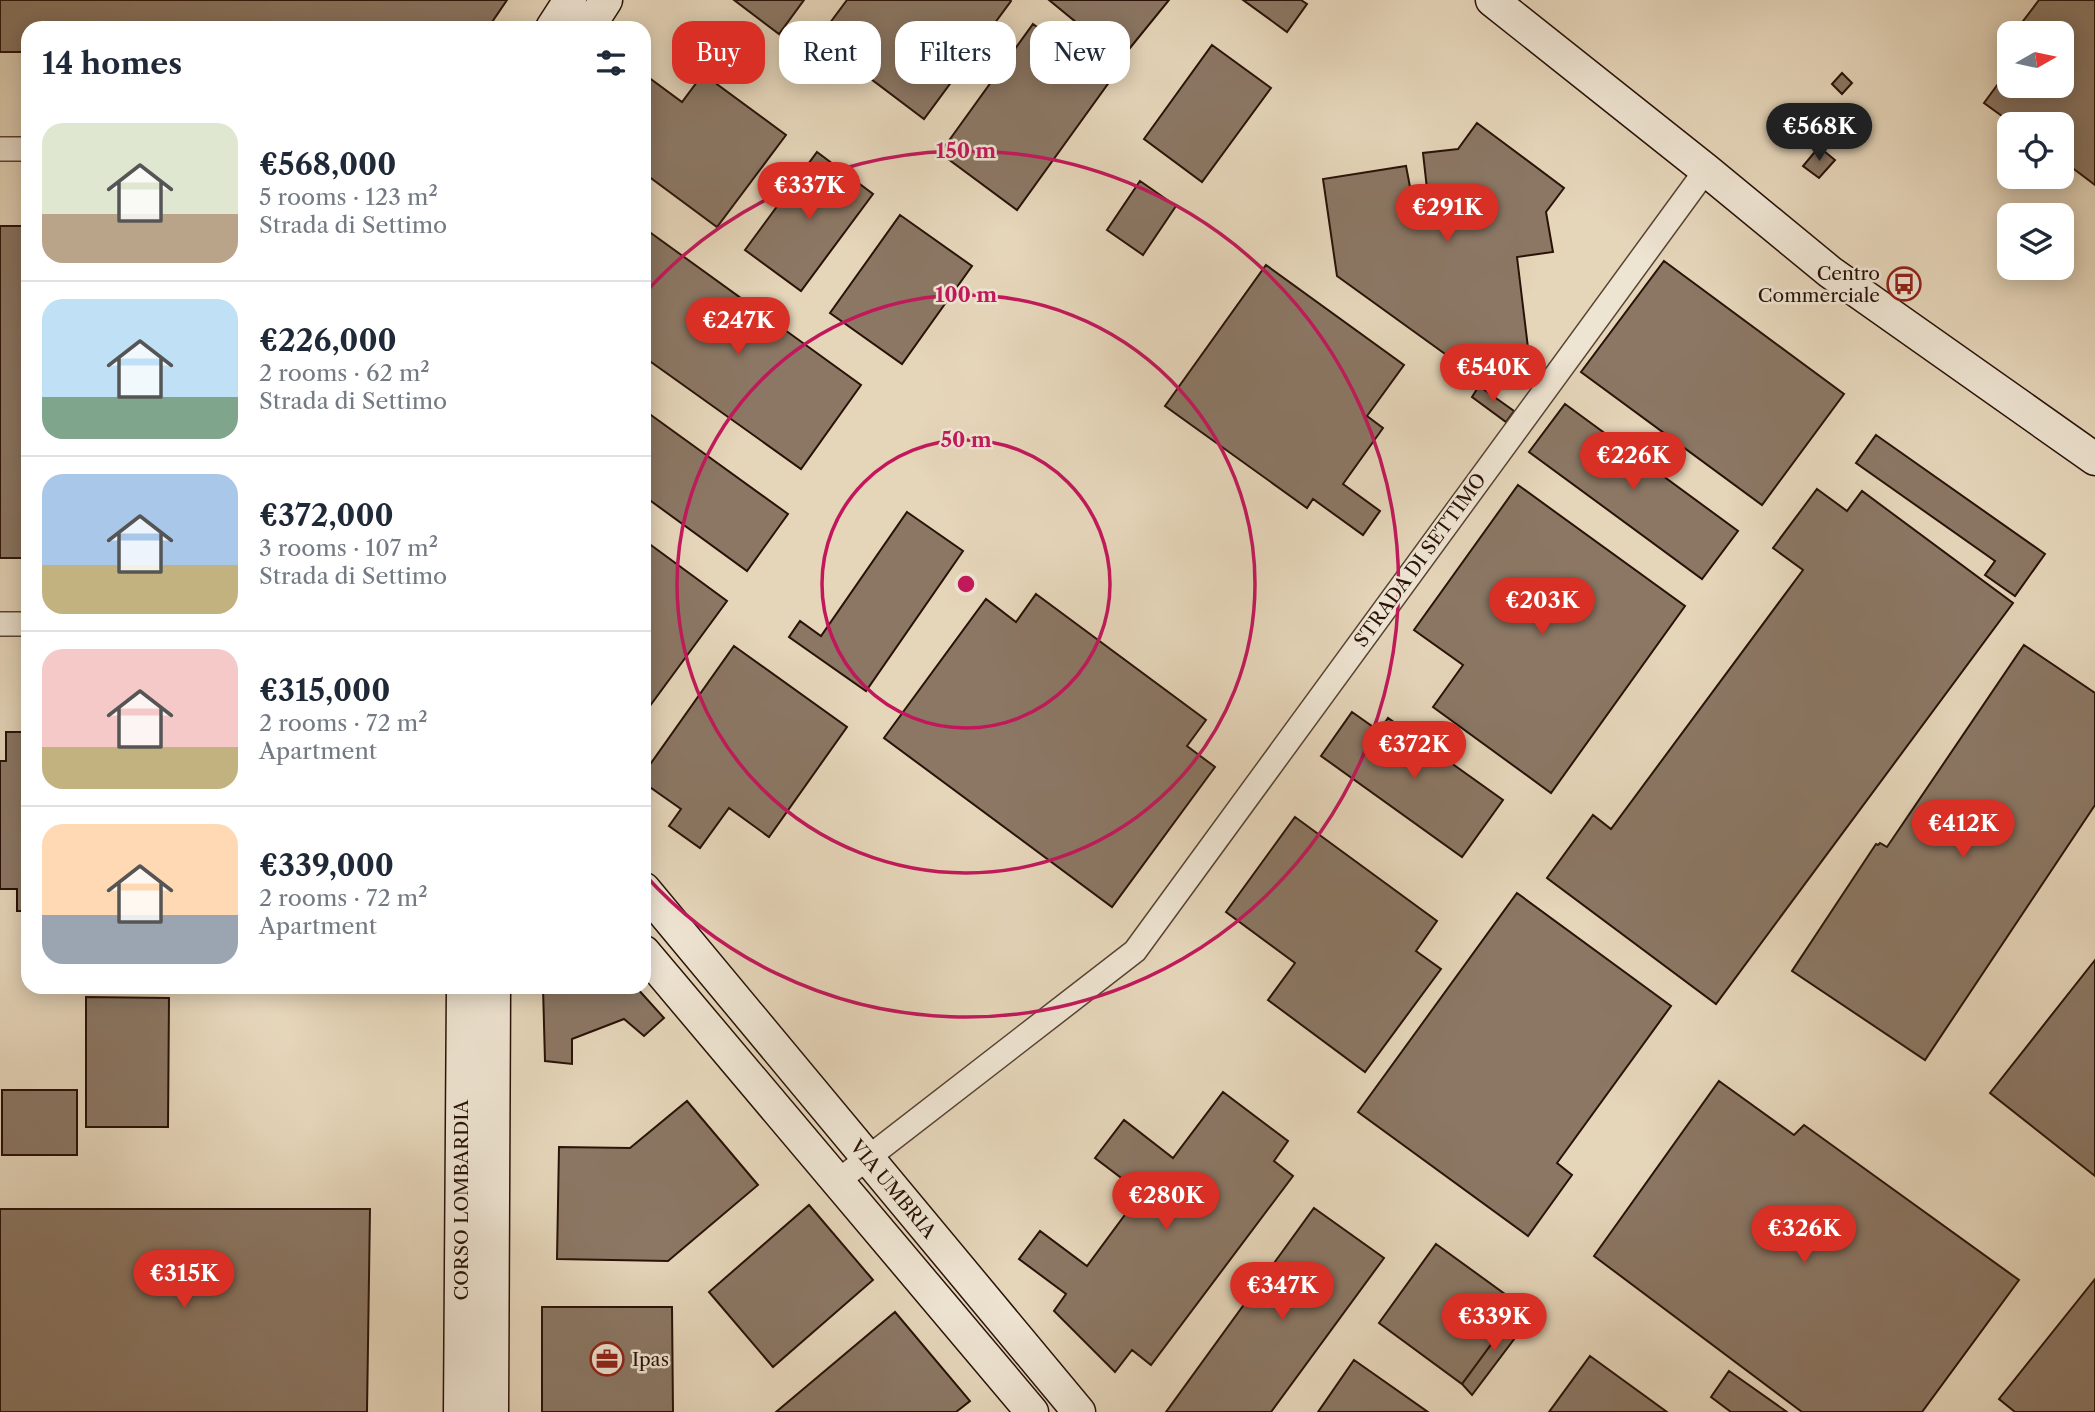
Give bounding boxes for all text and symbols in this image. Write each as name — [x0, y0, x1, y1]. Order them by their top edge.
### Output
chip: Buy — [672, 21, 765, 84]
chip: Rent — [779, 21, 881, 84]
chip: Filters — [895, 21, 1016, 84]
chip: New — [1030, 21, 1130, 84]
north arrow — [1997, 21, 2074, 98]
map controls — [1997, 21, 2074, 280]
icon: filters — [592, 44, 630, 82]
text: 14 homes — [42, 45, 182, 82]
pin: €568K — [1770, 104, 1868, 163]
text: €568K — [1782, 112, 1856, 140]
button: locate — [1997, 112, 2074, 189]
text: 150 m — [936, 138, 996, 163]
text: €568,000 — [259, 146, 396, 183]
icon: home — [98, 151, 182, 235]
pin: €337K — [760, 162, 858, 222]
text: €337K — [774, 171, 844, 199]
text: 5 rooms · 123 m² — [259, 183, 438, 211]
pin: €291K — [1398, 184, 1496, 244]
text: €291K — [1412, 193, 1482, 221]
button: layers — [1997, 203, 2074, 280]
text: Strada di Settimo — [259, 211, 447, 239]
place label: Centro Commerciale — [1758, 262, 1880, 307]
bus stop icon: Centro Commerciale — [1885, 265, 1923, 303]
text: 100 m — [935, 282, 997, 307]
pin: €247K — [689, 298, 787, 357]
text: €247K — [702, 306, 774, 334]
text: €226,000 — [259, 322, 397, 359]
icon: home — [98, 327, 182, 411]
pin: €540K — [1444, 344, 1542, 404]
text: €540K — [1456, 353, 1530, 381]
text: 2 rooms · 62 m² — [259, 359, 430, 387]
text: Strada di Settimo — [259, 387, 447, 415]
text: 50 m — [940, 427, 992, 452]
pin: €226K — [1584, 433, 1682, 492]
text: €226K — [1596, 441, 1670, 469]
street label: STRADA DI SETTIMO — [1349, 469, 1491, 651]
text: €372,000 — [259, 497, 394, 534]
icon: home — [98, 502, 182, 586]
text: 3 rooms · 107 m² — [259, 534, 438, 562]
text: Strada di Settimo — [259, 562, 447, 590]
centre of rings — [954, 572, 978, 596]
pin: €203K — [1493, 578, 1591, 637]
text: €203K — [1505, 586, 1579, 614]
text: €315,000 — [259, 672, 390, 709]
icon: home — [98, 677, 182, 761]
text: 2 rooms · 72 m² — [259, 709, 428, 737]
pin: €372K — [1365, 722, 1463, 781]
text: €372K — [1378, 730, 1450, 758]
text: Apartment — [259, 737, 377, 765]
pin: €412K — [1914, 800, 2012, 860]
text: €412K — [1928, 809, 1998, 837]
text: €339,000 — [259, 847, 394, 884]
icon: home — [98, 852, 182, 936]
text: 2 rooms · 72 m² — [259, 884, 428, 912]
text: Apartment — [259, 912, 377, 940]
street label: CORSO LOMBARDIA — [450, 1099, 473, 1300]
street label: VIA UMBRIA — [845, 1134, 941, 1244]
pin: €280K — [1117, 1172, 1215, 1232]
text: €280K — [1128, 1181, 1204, 1209]
pin: €326K — [1755, 1206, 1853, 1265]
text: €326K — [1767, 1214, 1841, 1242]
pin: €315K — [135, 1250, 233, 1310]
text: €315K — [149, 1259, 219, 1287]
pin: €347K — [1233, 1262, 1331, 1322]
text: €347K — [1246, 1271, 1318, 1299]
pin: €339K — [1445, 1294, 1543, 1353]
text: €339K — [1458, 1302, 1530, 1330]
office icon: Ipas — [588, 1340, 626, 1378]
place label: Ipas — [632, 1348, 669, 1371]

